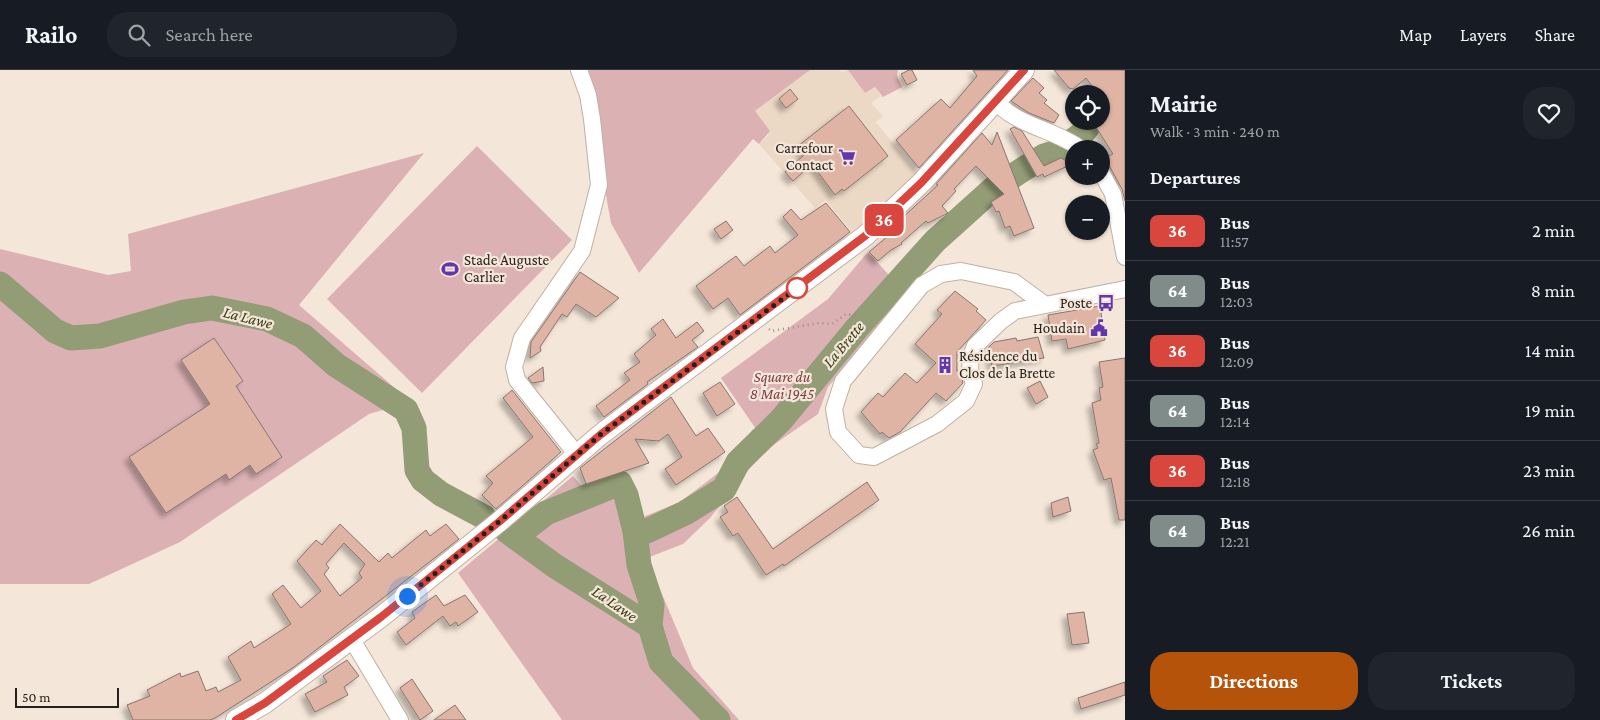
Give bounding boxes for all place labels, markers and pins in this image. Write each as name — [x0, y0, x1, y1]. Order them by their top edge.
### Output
place label: Carrefour Contact — [775, 140, 834, 173]
supermarket icon: Carrefour Contact — [837, 147, 857, 167]
place label: Stade Auguste Carlier — [464, 252, 549, 285]
sports icon: Stade Auguste Carlier — [440, 259, 460, 279]
unlabelled marker — [786, 277, 808, 299]
bus stop icon: Poste — [1096, 293, 1116, 313]
place label: Poste — [1060, 295, 1092, 311]
public building icon: Houdain — [1089, 318, 1109, 338]
place label: Houdain — [1033, 320, 1085, 336]
place label: Résidence du Clos de la Brette — [959, 348, 1056, 381]
building icon: Résidence du Clos de la Brette — [935, 355, 955, 375]

